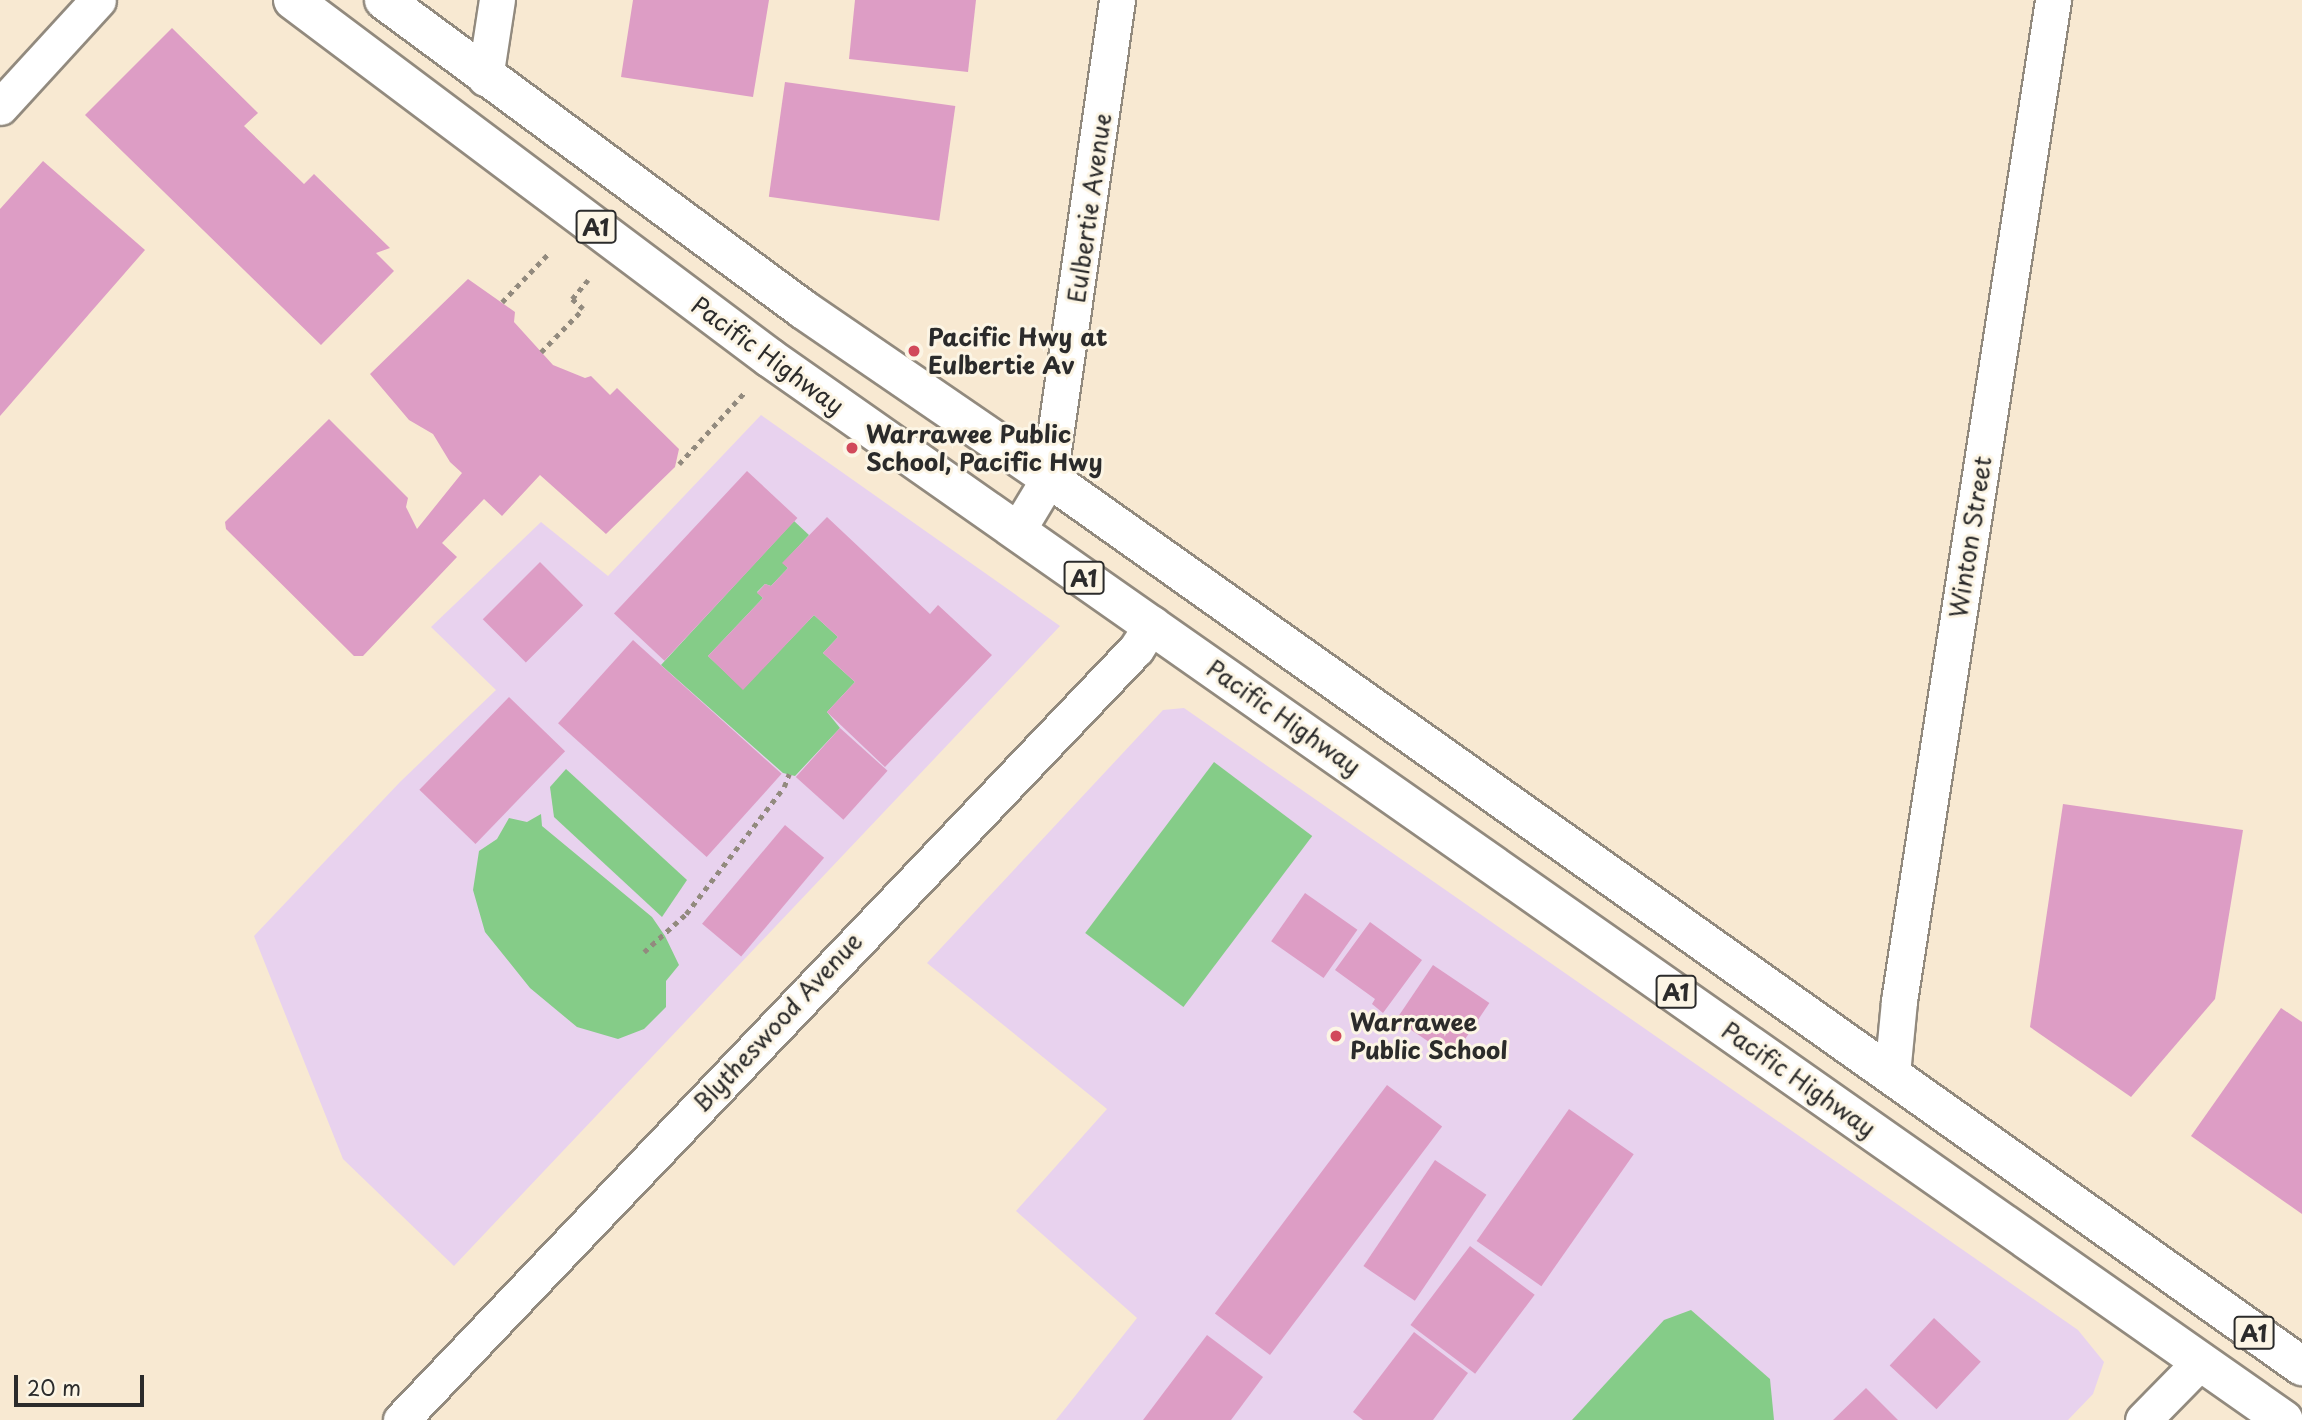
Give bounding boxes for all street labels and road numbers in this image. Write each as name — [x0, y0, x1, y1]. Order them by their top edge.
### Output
street label: Eulbertie Avenue — [1061, 111, 1117, 305]
road number: A1 — [575, 208, 617, 246]
street label: Pacific Highway — [685, 289, 851, 421]
street label: Winton Street — [1943, 454, 1997, 620]
road number: A1 — [1063, 558, 1105, 598]
street label: Pacific Highway — [1200, 652, 1368, 782]
street label: Blytheswood Avenue — [686, 926, 868, 1118]
road number: A1 — [1655, 973, 1697, 1012]
street label: Pacific Highway — [1715, 1014, 1883, 1144]
road number: A1 — [2233, 1314, 2275, 1352]

